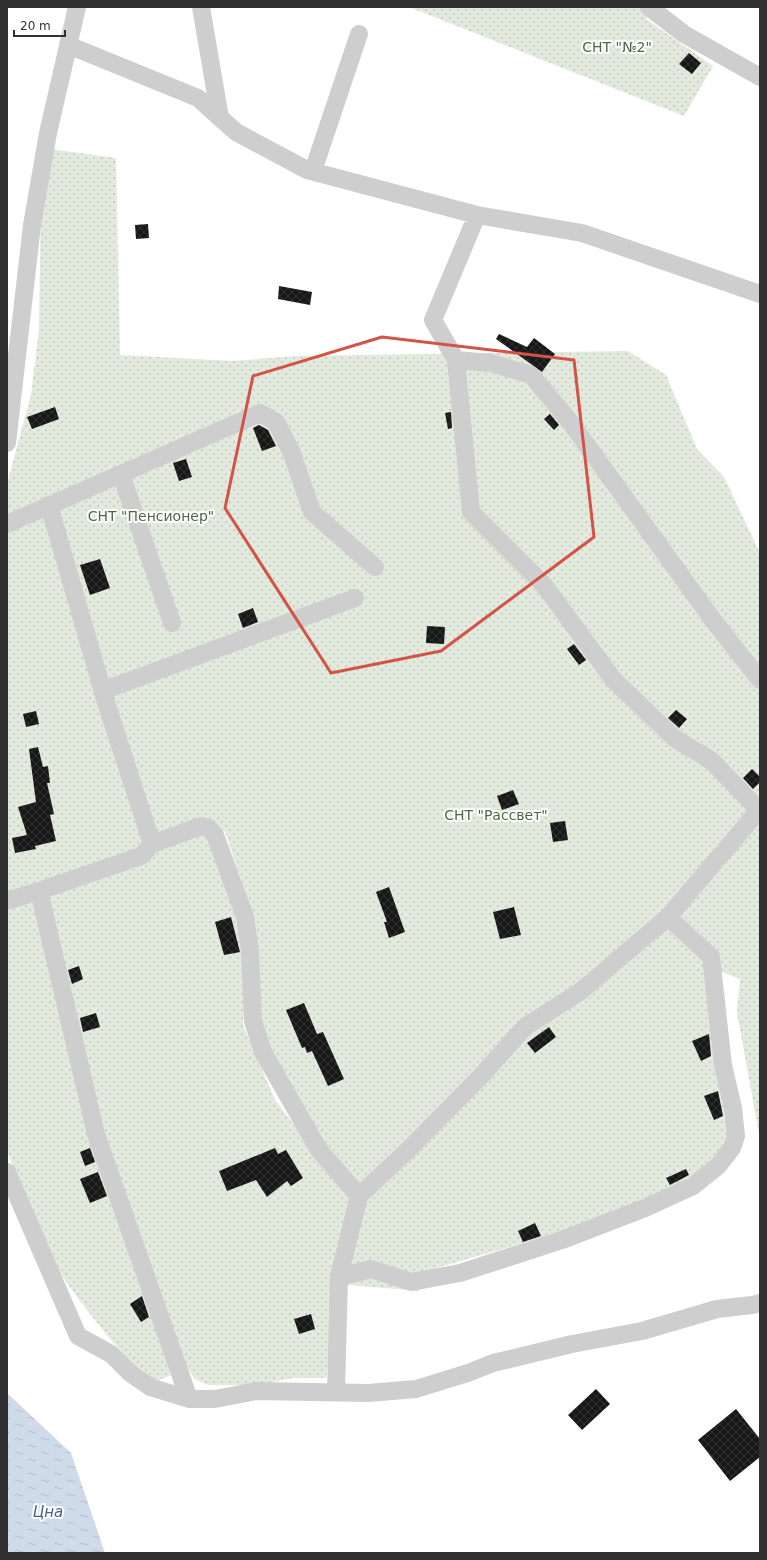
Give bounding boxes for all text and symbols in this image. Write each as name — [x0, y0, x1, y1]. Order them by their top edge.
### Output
scale bar — [14, 12, 65, 38]
text: 20 m — [20, 19, 51, 33]
park label: СНТ "№2" — [582, 39, 652, 55]
park label: СНТ "Пенсионер" — [88, 508, 214, 524]
park label: СНТ "Рассвет" — [444, 807, 548, 823]
water label: Цна — [33, 1503, 63, 1521]

